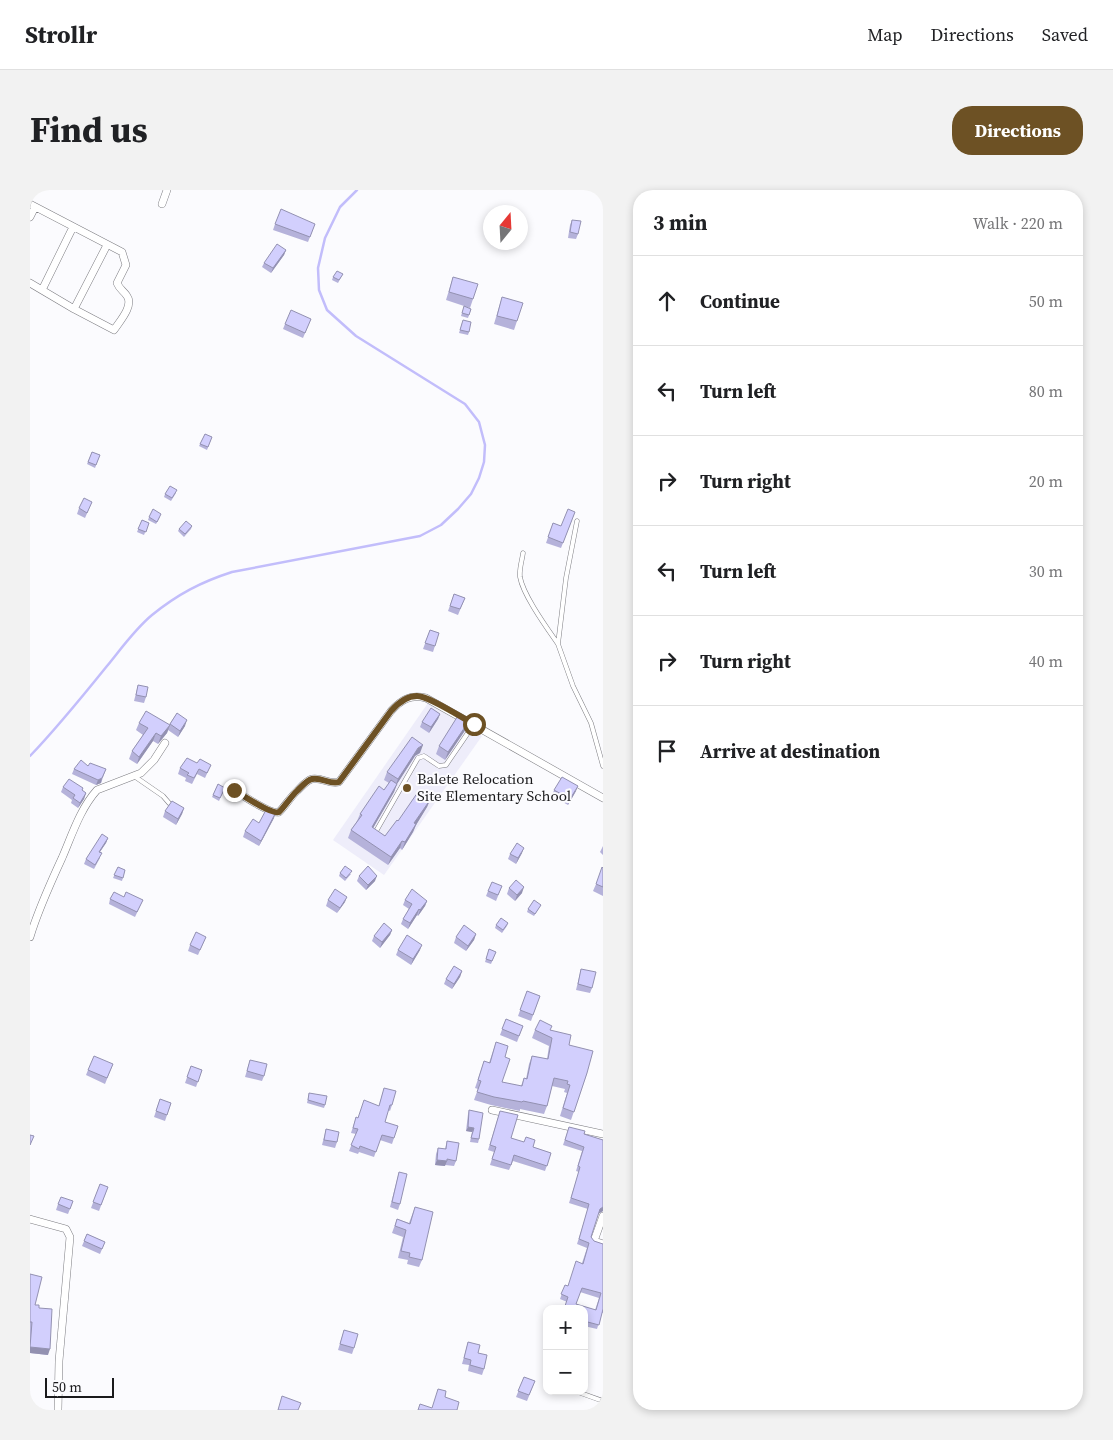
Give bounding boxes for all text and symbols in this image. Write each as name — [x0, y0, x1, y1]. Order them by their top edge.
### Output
text: Strollr — [25, 18, 97, 51]
text: Map — [867, 22, 903, 47]
text: Directions — [931, 22, 1014, 47]
text: Saved — [1042, 22, 1088, 47]
text: Find us — [30, 106, 148, 154]
button: Directions — [952, 106, 1083, 155]
north arrow — [483, 205, 528, 250]
text: 3 min — [653, 208, 708, 237]
text: Walk · 220 m — [973, 212, 1063, 234]
icon: ahead — [653, 287, 681, 315]
text: Continue — [700, 288, 780, 314]
text: 50 m — [1029, 290, 1063, 312]
icon: left — [653, 377, 681, 405]
text: Turn left — [700, 378, 776, 404]
text: 80 m — [1029, 380, 1063, 402]
icon: right — [653, 467, 681, 495]
text: Turn right — [700, 468, 791, 494]
text: 20 m — [1029, 470, 1063, 492]
icon: left — [653, 557, 681, 585]
text: Turn left — [700, 558, 776, 584]
text: 30 m — [1029, 560, 1063, 582]
icon: right — [653, 647, 681, 675]
text: Turn right — [700, 648, 791, 674]
text: 40 m — [1029, 650, 1063, 672]
route start — [463, 713, 486, 736]
icon: arrive — [653, 737, 681, 765]
text: Arrive at destination — [700, 738, 880, 764]
place label: Balete Relocation Site Elementary School — [417, 768, 572, 806]
route end — [223, 779, 246, 802]
marker: Balete Relocation Site Elementary School — [401, 782, 413, 794]
map controls — [543, 1305, 588, 1395]
button: + — [543, 1305, 588, 1350]
button: − — [543, 1350, 588, 1395]
scale bar — [45, 1375, 114, 1398]
text: 50 m — [52, 1377, 82, 1397]

